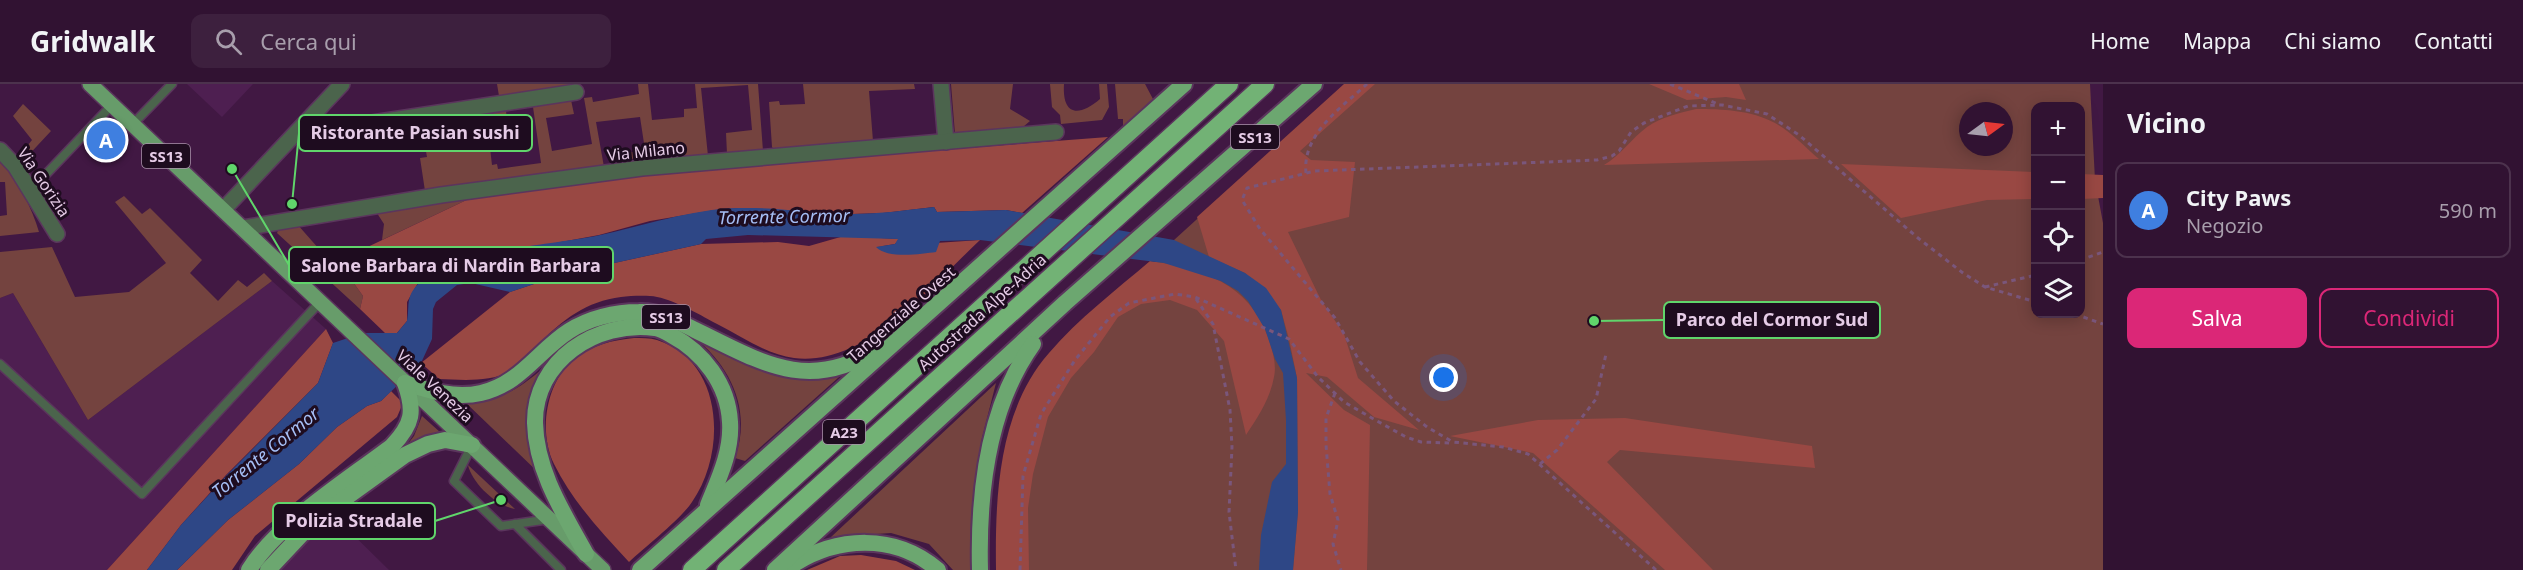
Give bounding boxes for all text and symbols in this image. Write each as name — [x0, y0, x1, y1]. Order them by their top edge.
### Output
search box — [191, 14, 611, 68]
text: Gridwalk — [30, 22, 155, 60]
icon: search — [212, 25, 245, 58]
text: Cerca qui — [260, 26, 357, 56]
text: Home — [2090, 27, 2150, 55]
text: Mappa — [2183, 27, 2251, 55]
text: Chi siamo — [2284, 27, 2381, 55]
text: Contatti — [2414, 27, 2493, 55]
north arrow — [1959, 102, 2013, 156]
map controls — [2031, 102, 2085, 318]
button: + — [2031, 102, 2085, 156]
text: Vicino — [2127, 105, 2206, 141]
callout: Ristorante Pasian sushi — [299, 115, 532, 151]
pin: A — [86, 118, 126, 162]
text: Ristorante Pasian sushi — [310, 120, 520, 144]
road number: SS13 — [1231, 125, 1279, 149]
street label: Via Milano — [606, 136, 686, 166]
street label: Via Gorizia — [13, 143, 75, 221]
road number: SS13 — [142, 144, 190, 168]
button: − — [2031, 156, 2085, 210]
text: City Paws — [2186, 182, 2291, 212]
text: A — [2142, 197, 2155, 224]
text: 590 m — [2439, 197, 2497, 224]
water label: Torrente Cormor — [718, 203, 851, 229]
button: locate — [2031, 210, 2085, 264]
text: Negozio — [2186, 212, 2263, 239]
callout: Salone Barbara di Nardin Barbara — [289, 247, 613, 283]
street label: Autostrada Alpe-Adria — [913, 248, 1051, 376]
text: Salone Barbara di Nardin Barbara — [301, 253, 601, 277]
street label: Tangenziale Ovest — [842, 261, 960, 367]
button: layers — [2031, 264, 2085, 318]
button: Salva — [2127, 288, 2307, 348]
button: Condividi — [2319, 288, 2499, 348]
callout: Parco del Cormor Sud — [1664, 302, 1880, 338]
road number: SS13 — [642, 305, 690, 329]
text: Parco del Cormor Sud — [1676, 307, 1868, 331]
street label: Viale Venezia — [392, 345, 478, 427]
your location — [1429, 363, 1458, 392]
water label: Torrente Cormor — [206, 401, 324, 503]
road number: A23 — [823, 420, 865, 444]
callout: Polizia Stradale — [273, 503, 435, 539]
text: Polizia Stradale — [285, 508, 423, 532]

